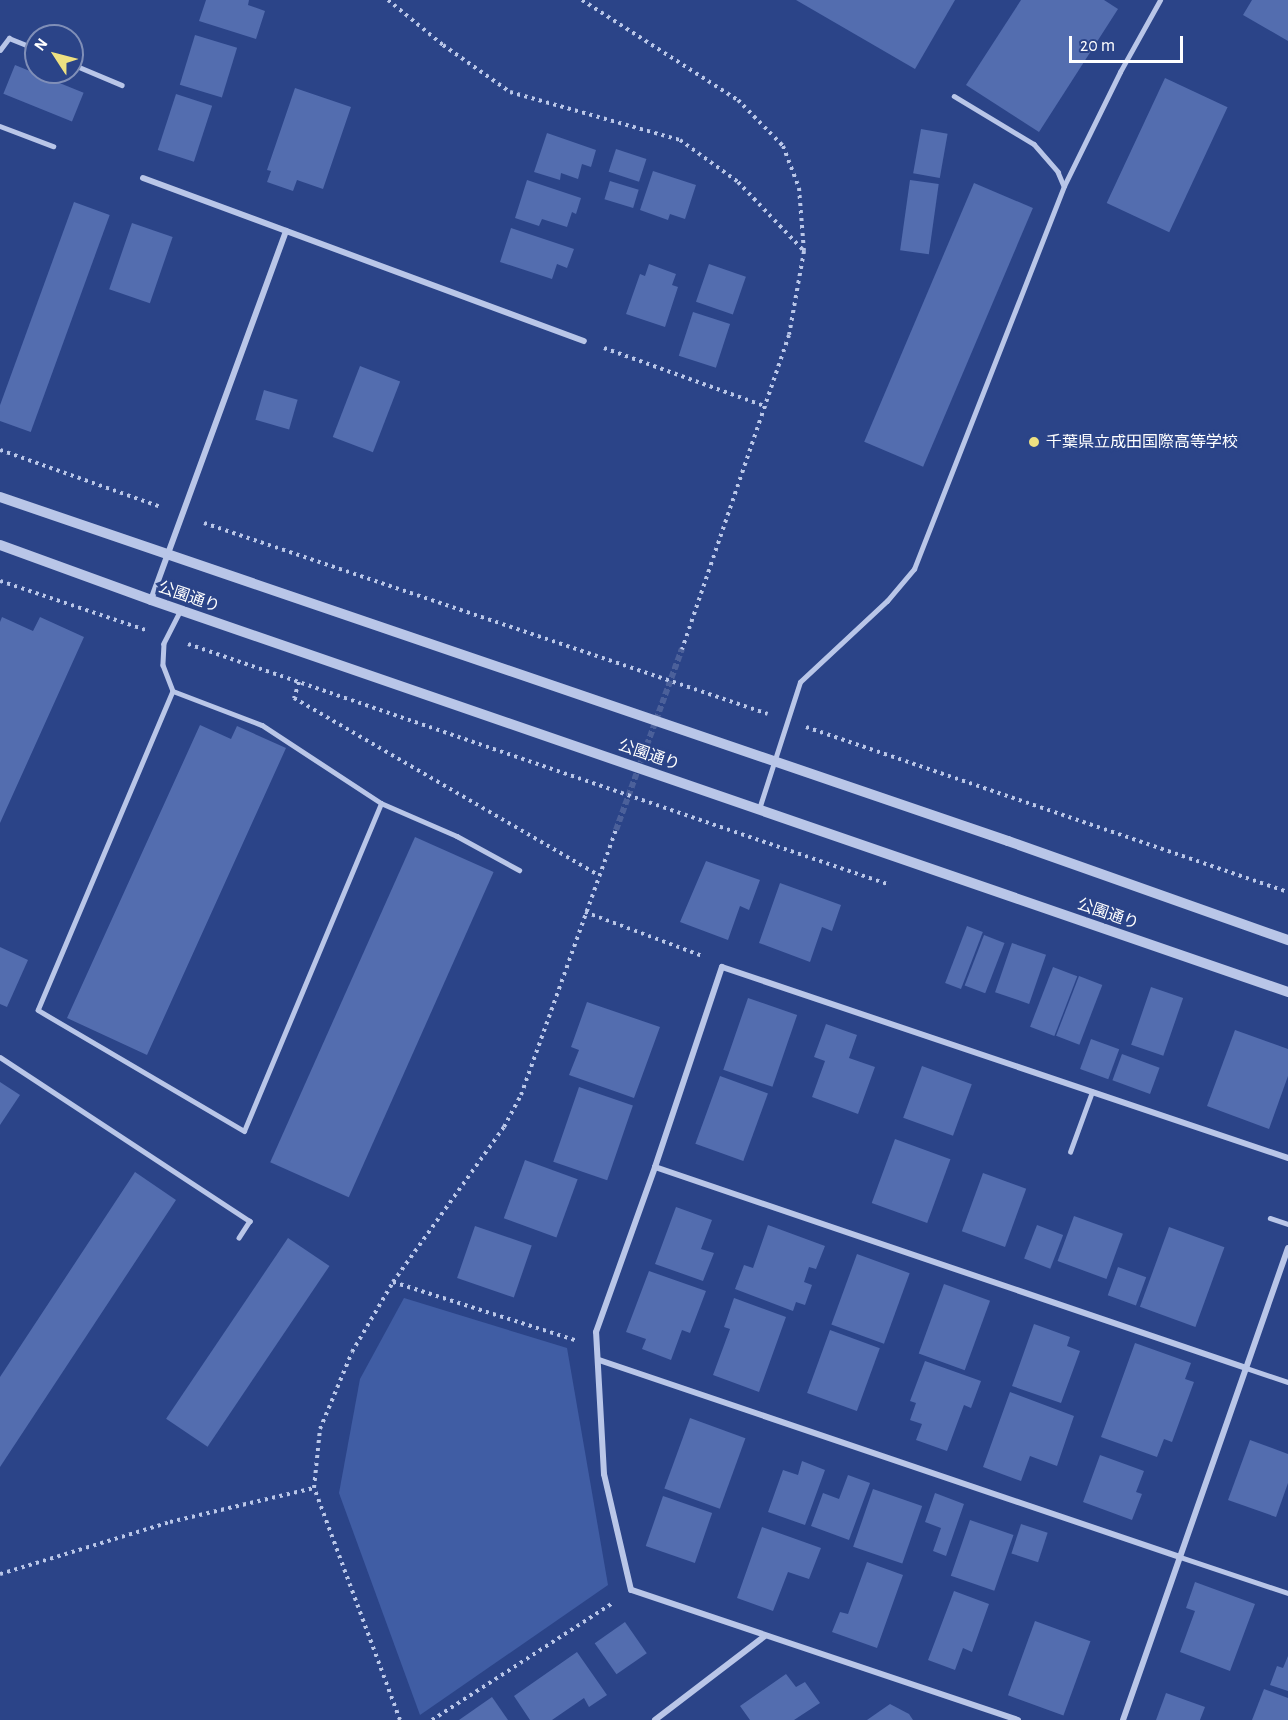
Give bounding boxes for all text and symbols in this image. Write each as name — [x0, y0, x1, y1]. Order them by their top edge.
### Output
north arrow — [24, 24, 84, 84]
scale bar — [1072, 24, 1186, 62]
text: N — [31, 35, 51, 54]
text: 20 m — [1080, 37, 1115, 55]
place label: 千葉県立成田国際高等学校 — [1046, 432, 1238, 452]
marker: 千葉県立成田国際高等学校 — [1027, 435, 1041, 449]
street label: 公園通り — [156, 578, 222, 616]
street label: 公園通り — [616, 736, 682, 774]
street label: 公園通り — [1075, 895, 1141, 933]

